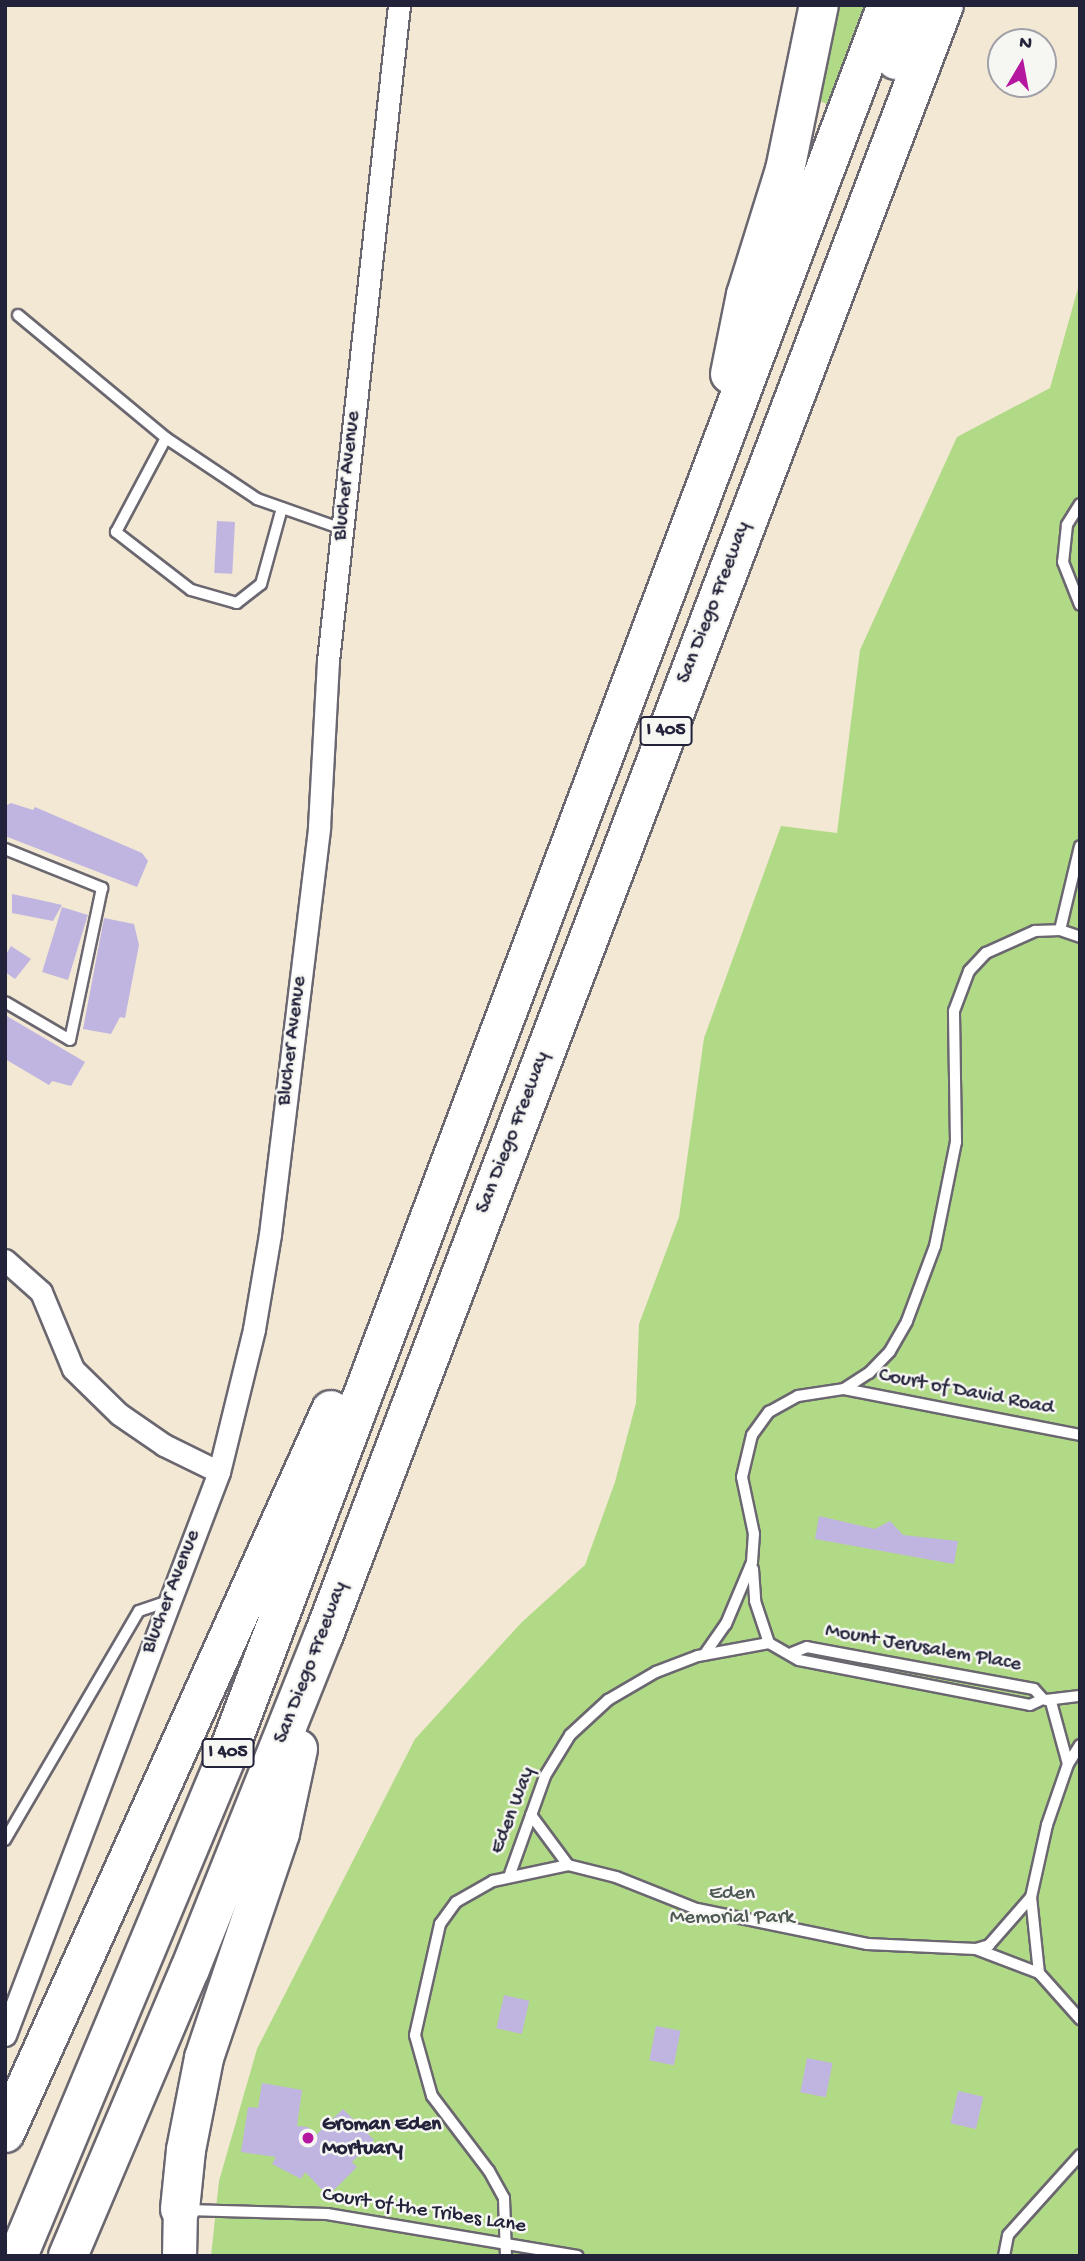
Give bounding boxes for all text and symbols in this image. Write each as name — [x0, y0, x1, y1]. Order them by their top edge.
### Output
north arrow — [987, 28, 1057, 98]
text: N — [1017, 31, 1033, 56]
street label: Blucher Avenue — [329, 410, 367, 542]
street label: San Diego Freeway — [673, 518, 757, 688]
road number: I 405 — [638, 716, 694, 746]
street label: Blucher Avenue — [273, 975, 313, 1107]
street label: San Diego Freeway — [472, 1048, 556, 1218]
street label: Court of David Road — [876, 1364, 1056, 1422]
street label: Blucher Avenue — [137, 1527, 207, 1657]
street label: San Diego Freeway — [270, 1578, 354, 1748]
street label: Mount Jerusalem Place — [823, 1619, 1023, 1679]
road number: I 405 — [200, 1737, 256, 1768]
street label: Eden Way — [486, 1764, 542, 1858]
park label: Eden Memorial Park — [670, 1882, 794, 1932]
place label: Groman Eden Mortuary — [322, 2113, 441, 2163]
marker: Groman Eden Mortuary — [300, 2130, 316, 2146]
street label: Court of the Tribes Lane — [320, 2183, 528, 2241]

